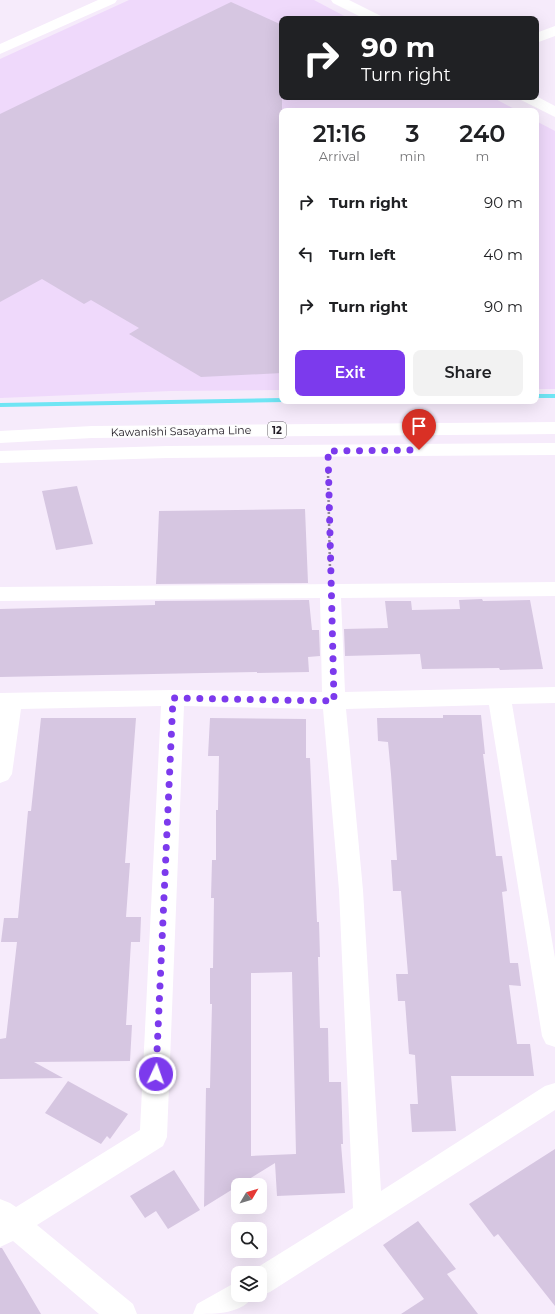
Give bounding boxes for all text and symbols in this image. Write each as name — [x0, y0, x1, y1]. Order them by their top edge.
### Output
text: 90 m — [361, 30, 435, 64]
icon: right — [295, 32, 347, 84]
text: Turn right — [361, 64, 451, 86]
text: 21:16 — [313, 119, 366, 148]
text: 3 — [406, 119, 420, 148]
text: 240 — [459, 119, 505, 148]
text: Arrival — [319, 148, 360, 164]
text: min — [400, 148, 426, 164]
text: m — [475, 148, 489, 164]
icon: right — [295, 191, 317, 213]
text: Turn right — [329, 193, 408, 212]
text: 90 m — [484, 193, 523, 212]
icon: left — [295, 243, 317, 265]
text: Turn left — [329, 245, 396, 264]
text: 40 m — [483, 245, 523, 264]
icon: right — [295, 295, 317, 317]
text: Turn right — [329, 297, 408, 316]
text: 90 m — [484, 297, 523, 316]
button: Exit — [295, 350, 405, 396]
button: Share — [413, 350, 523, 396]
pin — [402, 409, 436, 450]
icon: arrive — [408, 415, 430, 437]
road number: 12 — [268, 422, 286, 438]
street label: Kawanishi Sasayama Line — [111, 423, 252, 439]
position arrow — [135, 1053, 177, 1095]
north arrow — [231, 1178, 267, 1214]
map controls — [231, 1178, 267, 1302]
button: search — [231, 1222, 267, 1258]
button: layers — [231, 1266, 267, 1302]

